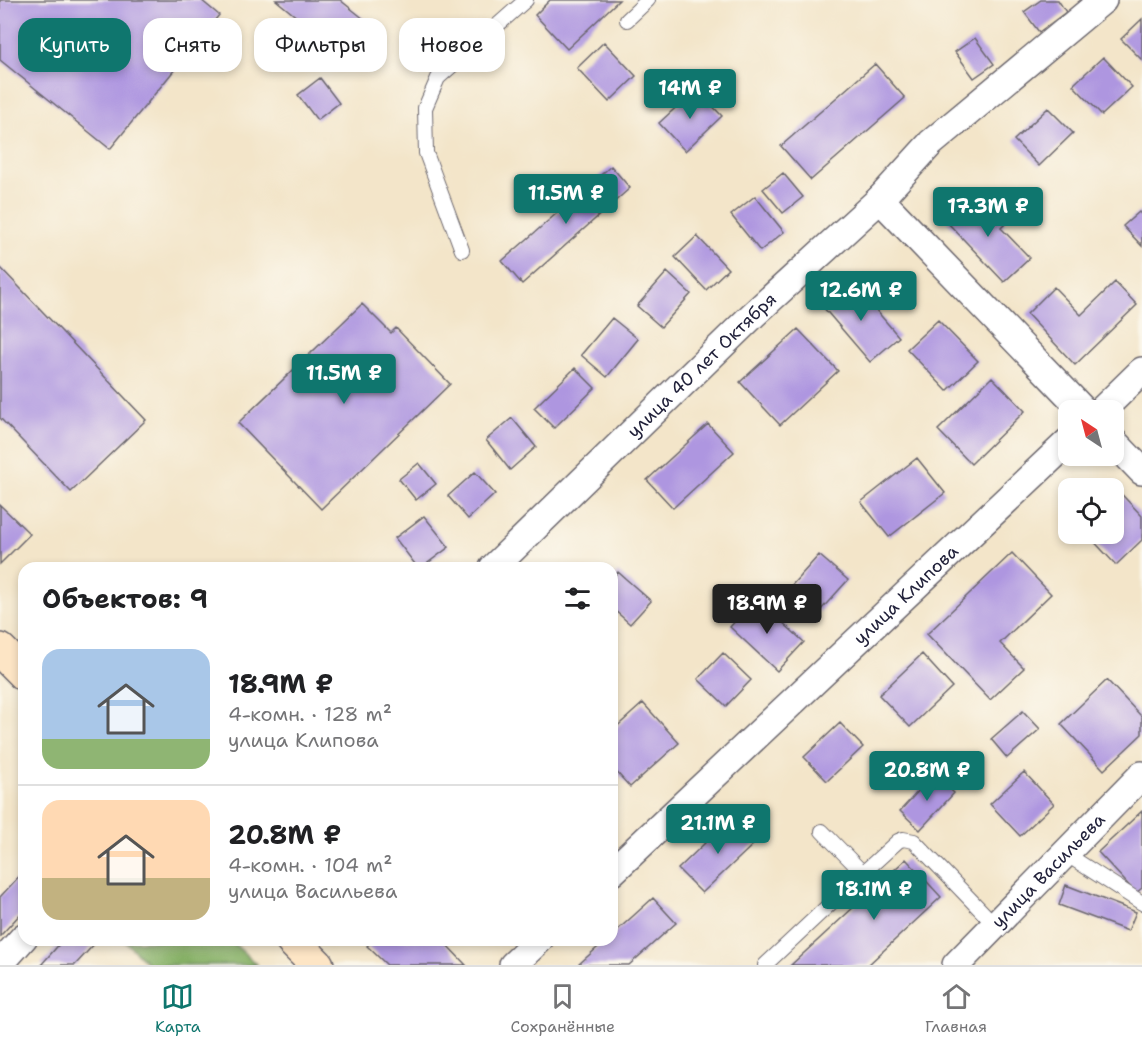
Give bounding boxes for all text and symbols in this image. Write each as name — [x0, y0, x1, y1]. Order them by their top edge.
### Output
chip: Купить — [18, 18, 131, 72]
chip: Снять — [143, 18, 242, 72]
chip: Фильтры — [254, 18, 387, 72]
chip: Новое — [399, 18, 505, 72]
pin: 14M ₽ — [648, 69, 732, 120]
text: 14M ₽ — [658, 75, 722, 101]
pin: 11.5M ₽ — [511, 174, 621, 225]
text: 11.5M ₽ — [528, 180, 604, 206]
pin: 17.3M ₽ — [933, 187, 1043, 238]
text: 17.3M ₽ — [947, 193, 1029, 219]
pin: 12.6M ₽ — [806, 271, 916, 322]
text: 12.6M ₽ — [820, 277, 903, 303]
street label: улица 40 лет Октября — [622, 287, 782, 443]
pin: 11.5M ₽ — [289, 354, 399, 405]
text: 11.5M ₽ — [306, 360, 382, 386]
north arrow — [1058, 400, 1124, 466]
map controls — [1058, 400, 1124, 544]
button: locate — [1058, 478, 1124, 544]
street label: улица Клипова — [848, 540, 964, 650]
text: Объектов: 9 — [42, 581, 208, 616]
icon: filters — [561, 582, 594, 615]
pin: 18.9M ₽ — [712, 584, 822, 635]
text: 18.9M ₽ — [726, 590, 808, 616]
text: 18.9M ₽ — [228, 666, 333, 701]
icon: home — [90, 673, 162, 745]
text: 4-комн. · 128 m² — [228, 701, 392, 727]
text: улица Клипова — [228, 727, 379, 753]
pin: 20.8M ₽ — [872, 751, 982, 802]
text: 20.8M ₽ — [883, 757, 971, 783]
pin: 21.1M ₽ — [663, 804, 773, 855]
street label: улица Васильева — [986, 808, 1110, 934]
text: 21.1M ₽ — [680, 810, 756, 836]
text: 20.8M ₽ — [228, 817, 341, 852]
icon: home — [90, 824, 162, 896]
text: 4-комн. · 104 m² — [228, 852, 392, 878]
pin: 18.1M ₽ — [819, 870, 929, 921]
text: 18.1M ₽ — [836, 876, 912, 902]
text: улица Васильева — [228, 878, 397, 904]
tab: Карта — [155, 980, 201, 1037]
tab: Сохранённые — [511, 980, 615, 1037]
tab: Главная — [925, 980, 987, 1037]

